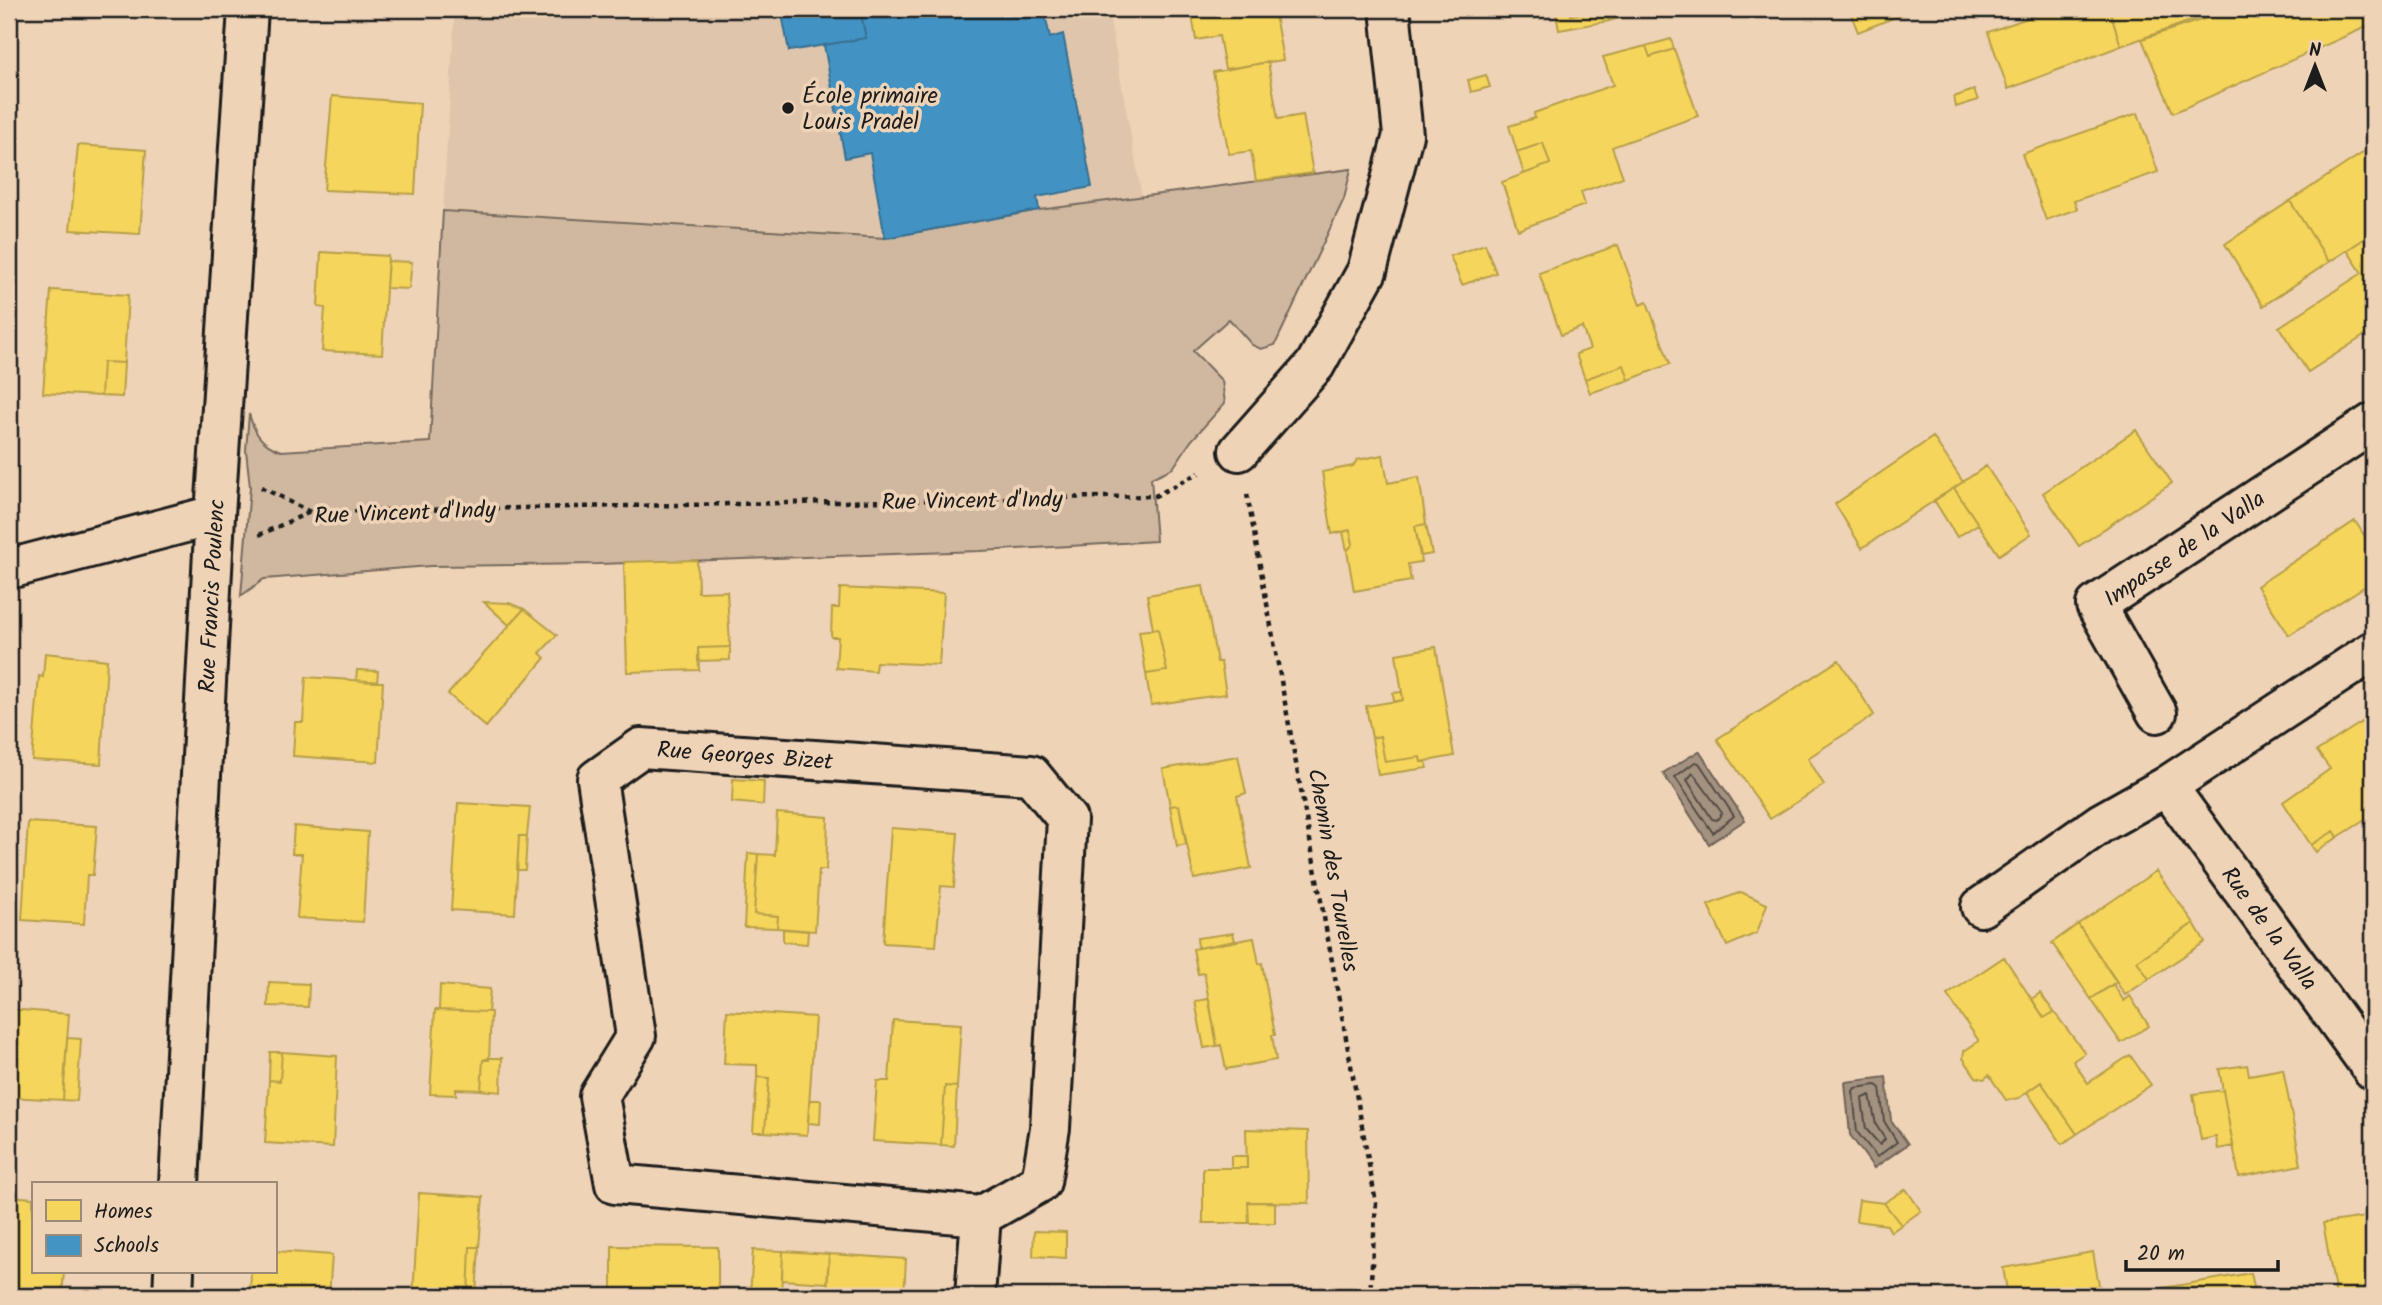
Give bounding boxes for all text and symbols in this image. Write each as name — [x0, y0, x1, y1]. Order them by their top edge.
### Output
north arrow — [2280, 32, 2350, 102]
text: N — [2309, 36, 2321, 66]
place label: École primaire Louis Pradel — [802, 79, 938, 141]
marker: École primaire Louis Pradel — [780, 100, 796, 116]
street label: Rue Vincent d'Indy — [881, 482, 1063, 522]
street label: Impasse de la Valla — [2097, 482, 2273, 617]
street label: Rue Vincent d'Indy — [314, 493, 497, 535]
street label: Rue Francis Poulenc — [190, 498, 236, 694]
street label: Rue Georges Bizet — [656, 733, 835, 781]
street label: Chemin des Tourelles — [1296, 766, 1368, 975]
street label: Rue de la Valla — [2211, 860, 2326, 999]
legend — [32, 1182, 276, 1274]
text: Homes — [94, 1196, 153, 1229]
scale bar — [2126, 1228, 2279, 1272]
text: Schools — [94, 1230, 159, 1263]
text: 20 m — [2137, 1238, 2185, 1271]

